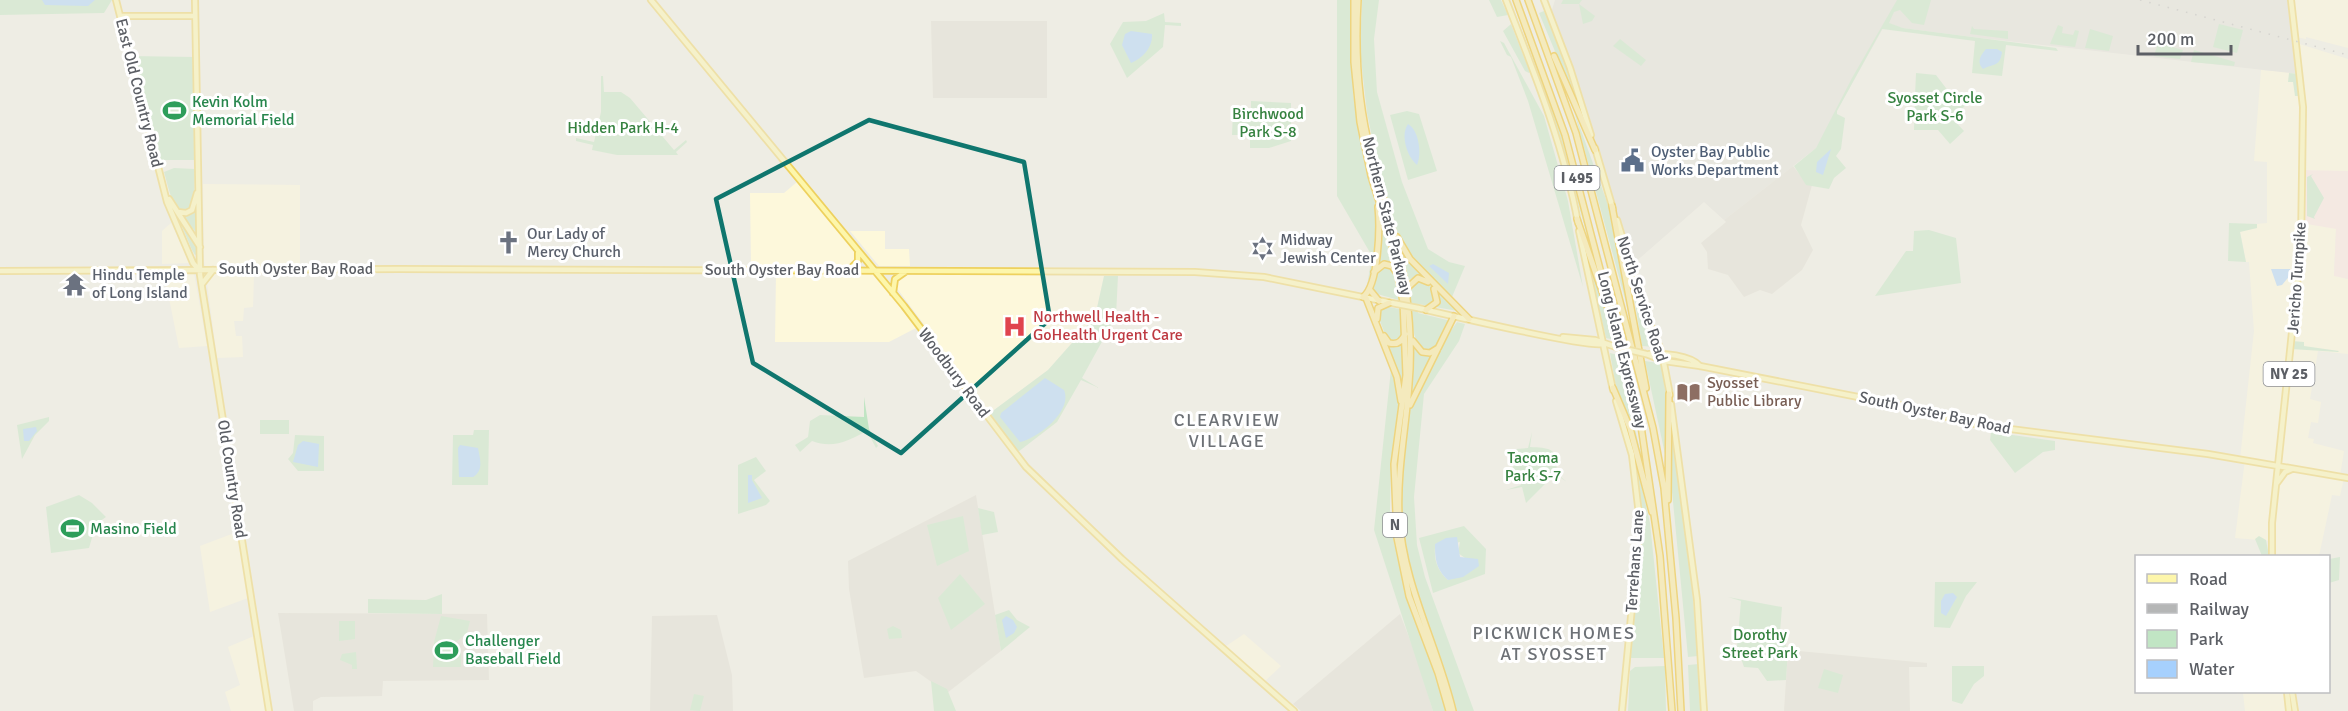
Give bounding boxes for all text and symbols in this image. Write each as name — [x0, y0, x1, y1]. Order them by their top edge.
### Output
street label: East Old Country Road — [111, 16, 167, 170]
scale bar — [2138, 18, 2231, 56]
text: 200 m — [2147, 28, 2194, 50]
park label: Syosset Circle Park S-6 — [1888, 88, 1982, 126]
place label: Kevin Kolm Memorial Field — [192, 92, 295, 130]
sports icon: Kevin Kolm Memorial Field — [161, 98, 187, 124]
park label: Birchwood Park S-8 — [1232, 104, 1304, 142]
park label: Hidden Park H-4 — [567, 118, 679, 138]
street label: Northern State Parkway — [1358, 135, 1417, 298]
place label: Oyster Bay Public Works Department — [1651, 142, 1779, 180]
public building icon: Oyster Bay Public Works Department — [1620, 148, 1646, 174]
road number: I 495 — [1554, 166, 1600, 190]
street label: Jericho Turnpike — [2283, 221, 2311, 335]
place label: Our Lady of Mercy Church — [527, 224, 621, 262]
church icon: Our Lady of Mercy Church — [496, 230, 522, 256]
place label: Midway Jewish Center — [1280, 230, 1376, 268]
street label: North Service Road — [1612, 234, 1672, 364]
synagogue icon: Midway Jewish Center — [1249, 236, 1275, 262]
street label: South Oyster Bay Road — [219, 259, 373, 279]
street label: South Oyster Bay Road — [705, 260, 859, 280]
place label: Hindu Temple of Long Island — [92, 265, 188, 303]
street label: Long Island Expressway — [1593, 269, 1651, 431]
temple icon: Hindu Temple of Long Island — [61, 271, 87, 297]
place label: Northwell Health - GoHealth Urgent Care — [1033, 307, 1183, 345]
hospital icon: Northwell Health - GoHealth Urgent Care — [1002, 313, 1028, 339]
street label: Woodbury Road — [914, 324, 994, 422]
road number: NY 25 — [2264, 362, 2314, 386]
place label: Syosset Public Library — [1707, 373, 1802, 411]
library icon: Syosset Public Library — [1676, 379, 1702, 405]
street label: South Oyster Bay Road — [1857, 387, 2013, 439]
district label: CLEARVIEW VILLAGE — [1174, 409, 1280, 452]
street label: Old Country Road — [213, 418, 251, 540]
park label: Tacoma Park S-7 — [1505, 448, 1561, 486]
street label: Terrehans Lane — [1621, 509, 1649, 613]
road number: N — [1383, 513, 1407, 537]
sports icon: Masino Field — [59, 516, 85, 542]
place label: Masino Field — [90, 519, 177, 539]
legend — [2135, 555, 2330, 693]
text: Road — [2189, 568, 2228, 590]
text: Railway — [2189, 598, 2250, 620]
district label: PICKWICK HOMES AT SYOSSET — [1473, 622, 1635, 665]
park label: Dorothy Street Park — [1722, 625, 1798, 663]
text: Park — [2189, 628, 2224, 650]
place label: Challenger Baseball Field — [465, 631, 561, 669]
sports icon: Challenger Baseball Field — [434, 637, 460, 663]
text: Water — [2189, 658, 2235, 680]

